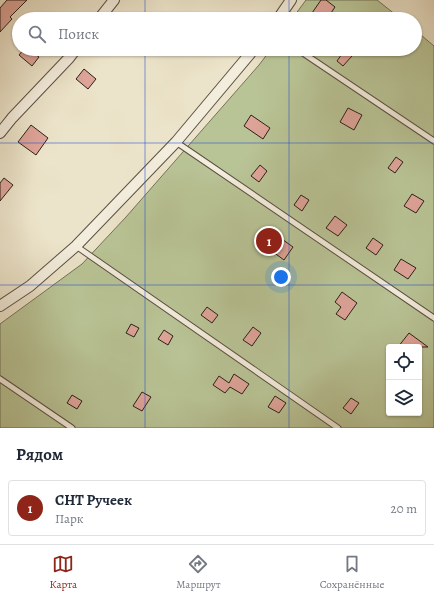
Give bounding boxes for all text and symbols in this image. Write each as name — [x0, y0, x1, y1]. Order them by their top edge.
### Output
search box — [12, 12, 422, 56]
icon: search — [26, 23, 48, 45]
text: Поиск — [58, 24, 99, 44]
pin: 1 — [256, 226, 282, 256]
your location — [271, 267, 291, 287]
map controls — [386, 344, 422, 416]
button: locate — [386, 344, 422, 380]
button: layers — [386, 380, 422, 416]
text: Рядом — [16, 443, 63, 466]
text: СНТ Ручеек — [55, 490, 132, 510]
text: 1 — [28, 500, 32, 517]
text: 20 m — [391, 500, 417, 517]
text: Парк — [55, 510, 84, 527]
tab: Карта — [49, 553, 77, 592]
tab: Маршрут — [176, 553, 221, 592]
tab: Сохранённые — [320, 553, 385, 592]

